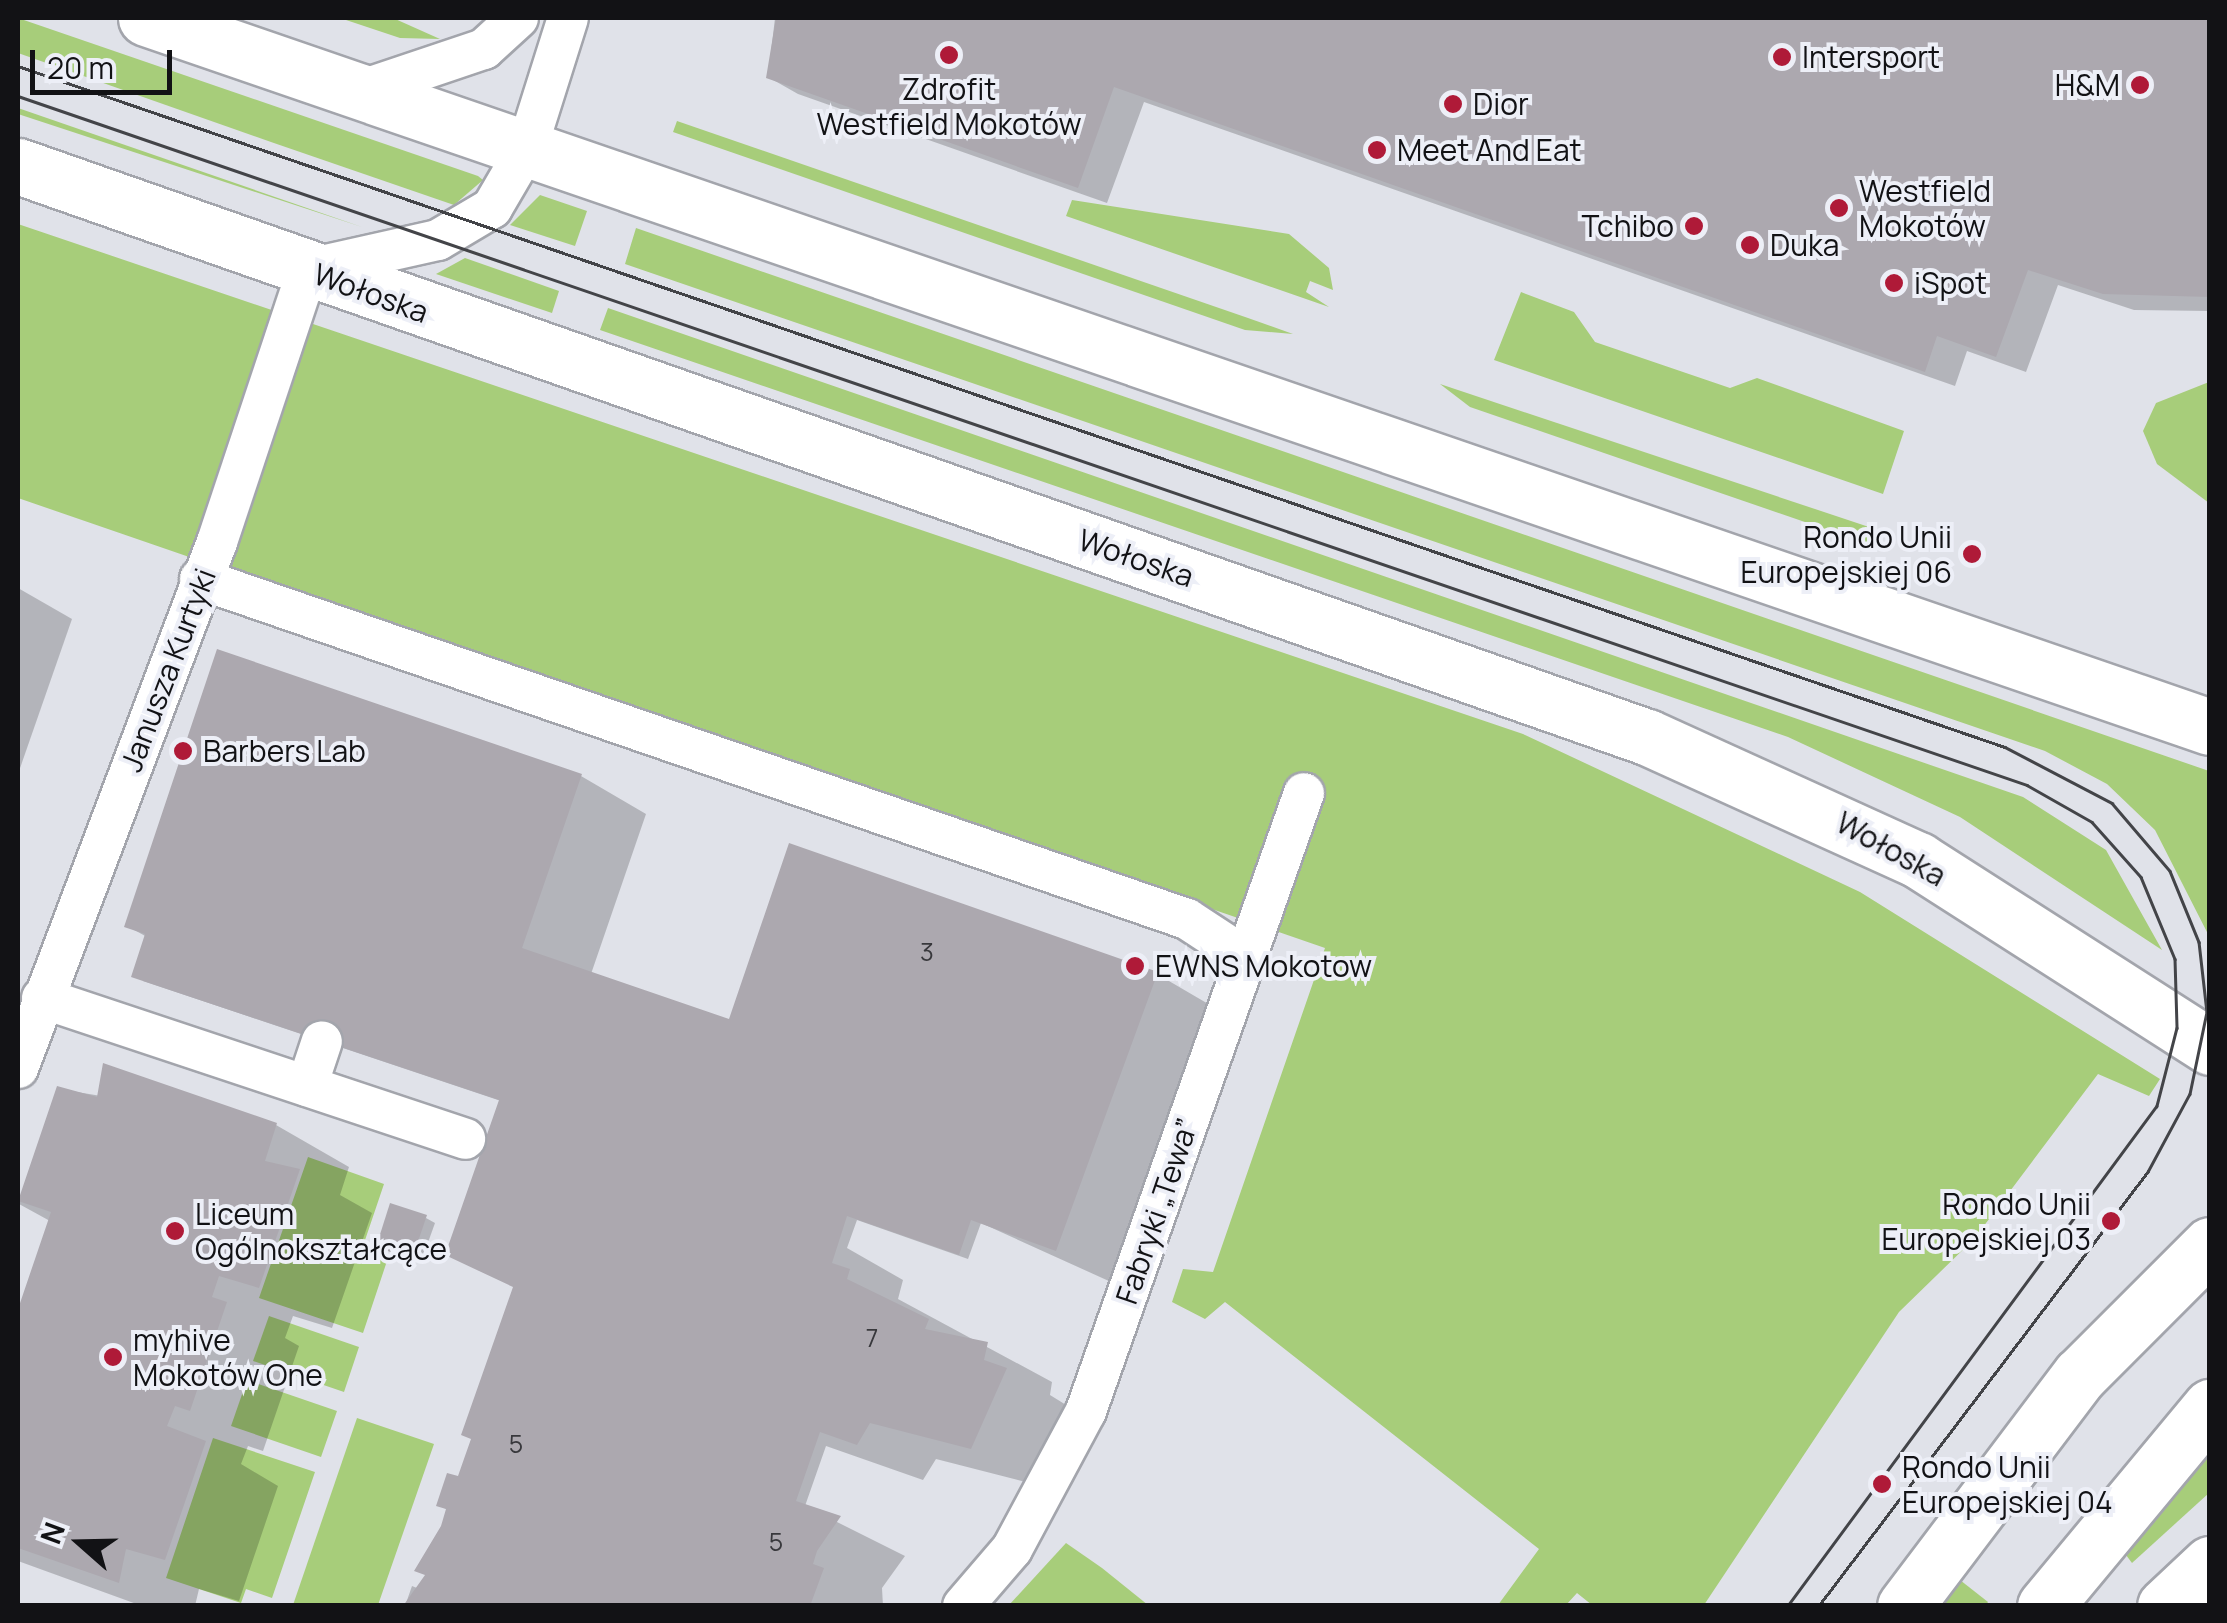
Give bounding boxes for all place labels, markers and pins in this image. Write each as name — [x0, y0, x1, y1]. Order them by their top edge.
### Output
place label: Intersport — [1802, 39, 1940, 75]
marker: Zdrofit Westfield Mokotów — [938, 44, 960, 66]
marker: Intersport — [1771, 46, 1793, 68]
place label: H&M — [2055, 67, 2120, 103]
place label: Zdrofit Westfield Mokotów — [817, 71, 1081, 142]
marker: H&M — [2129, 74, 2151, 96]
place label: Dior — [1473, 86, 1529, 122]
marker: Dior — [1442, 93, 1464, 115]
place label: Meet And Eat — [1397, 132, 1582, 168]
marker: Meet And Eat — [1366, 139, 1388, 161]
place label: Westfield Mokotów — [1859, 173, 1991, 244]
marker: Westfield Mokotów — [1828, 197, 1850, 219]
place label: Tchibo — [1582, 208, 1674, 244]
marker: Tchibo — [1683, 215, 1705, 237]
place label: Duka — [1770, 227, 1840, 263]
marker: Duka — [1739, 234, 1761, 256]
place label: iSpot — [1914, 265, 1987, 301]
marker: iSpot — [1883, 272, 1905, 294]
place label: Rondo Unii Europejskiej 06 — [1740, 519, 1952, 590]
marker: Rondo Unii Europejskiej 06 — [1961, 543, 1983, 565]
place label: Barbers Lab — [203, 733, 366, 769]
marker: Barbers Lab — [172, 740, 194, 762]
place label: EWNS Mokotow — [1155, 948, 1372, 984]
marker: EWNS Mokotow — [1124, 955, 1146, 977]
place label: Rondo Unii Europejskiej 03 — [1881, 1186, 2091, 1256]
place label: Liceum Ogólnokształcące — [195, 1196, 447, 1266]
marker: Rondo Unii Europejskiej 03 — [2100, 1210, 2122, 1232]
marker: Liceum Ogólnokształcące — [164, 1220, 186, 1242]
place label: myhive Mokotów One — [133, 1322, 323, 1392]
marker: myhive Mokotów One — [102, 1346, 124, 1368]
place label: Rondo Unii Europejskiej 04 — [1902, 1449, 2113, 1520]
marker: Rondo Unii Europejskiej 04 — [1871, 1473, 1893, 1495]

